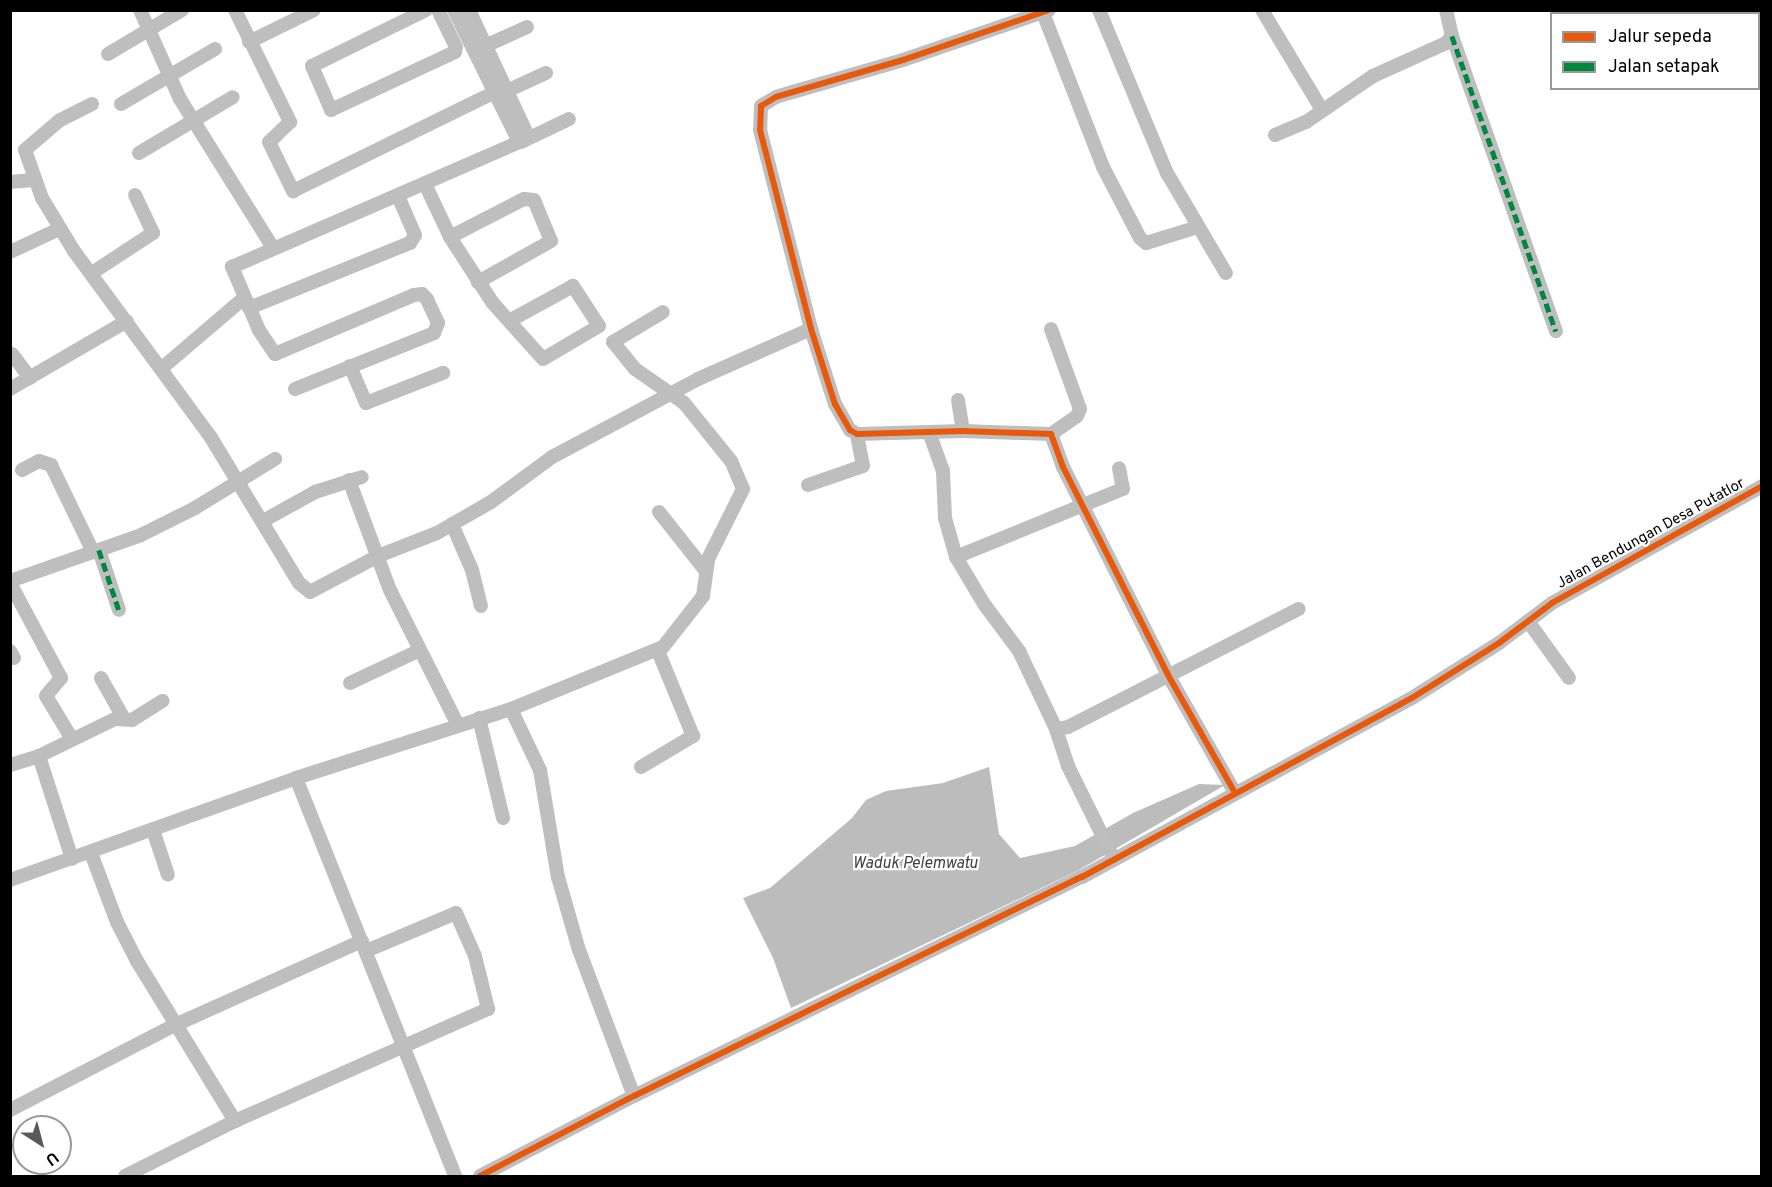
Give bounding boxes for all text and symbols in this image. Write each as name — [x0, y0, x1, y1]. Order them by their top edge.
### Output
legend — [1550, 12, 1760, 90]
text: Jalur sepeda — [1608, 26, 1712, 49]
text: Jalan setapak — [1608, 56, 1720, 79]
street label: Jalan Bendungan Desa Putatlor — [1554, 475, 1748, 593]
water label: Waduk Pelemwatu — [852, 854, 978, 874]
north arrow — [12, 1115, 72, 1175]
text: U — [41, 1147, 62, 1169]

